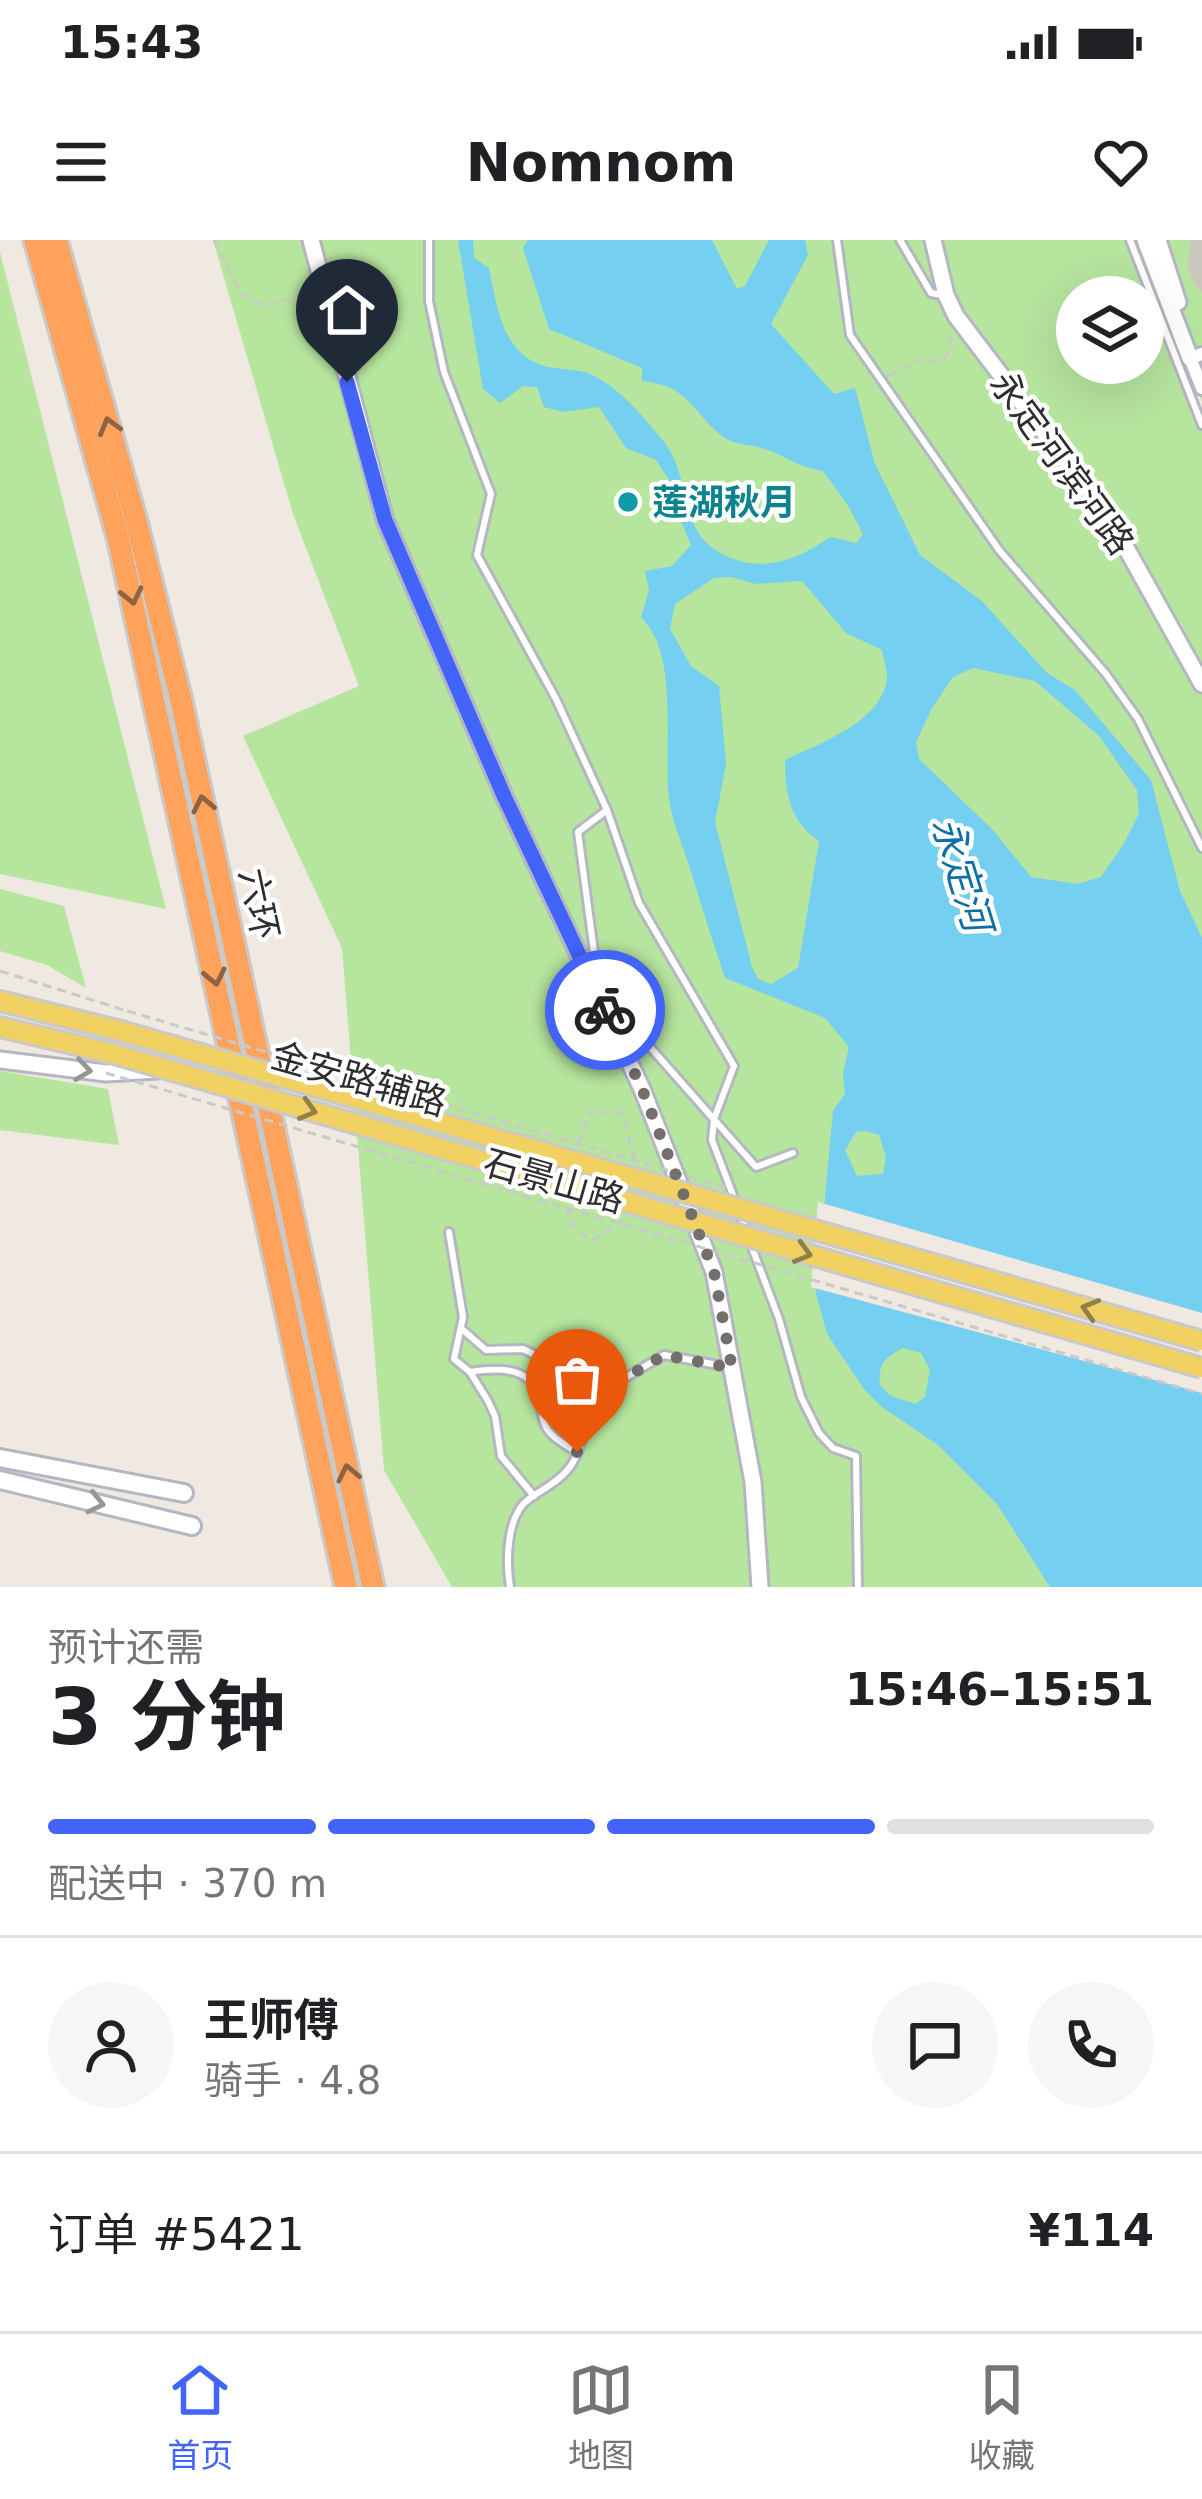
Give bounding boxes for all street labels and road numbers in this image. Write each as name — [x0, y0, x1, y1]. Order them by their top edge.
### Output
street label: 永定河滨河路 — [982, 364, 1142, 562]
street label: 六环 — [231, 865, 287, 943]
street label: 金安路辅路 — [267, 1034, 451, 1124]
street label: 石景山路 — [479, 1141, 629, 1221]

